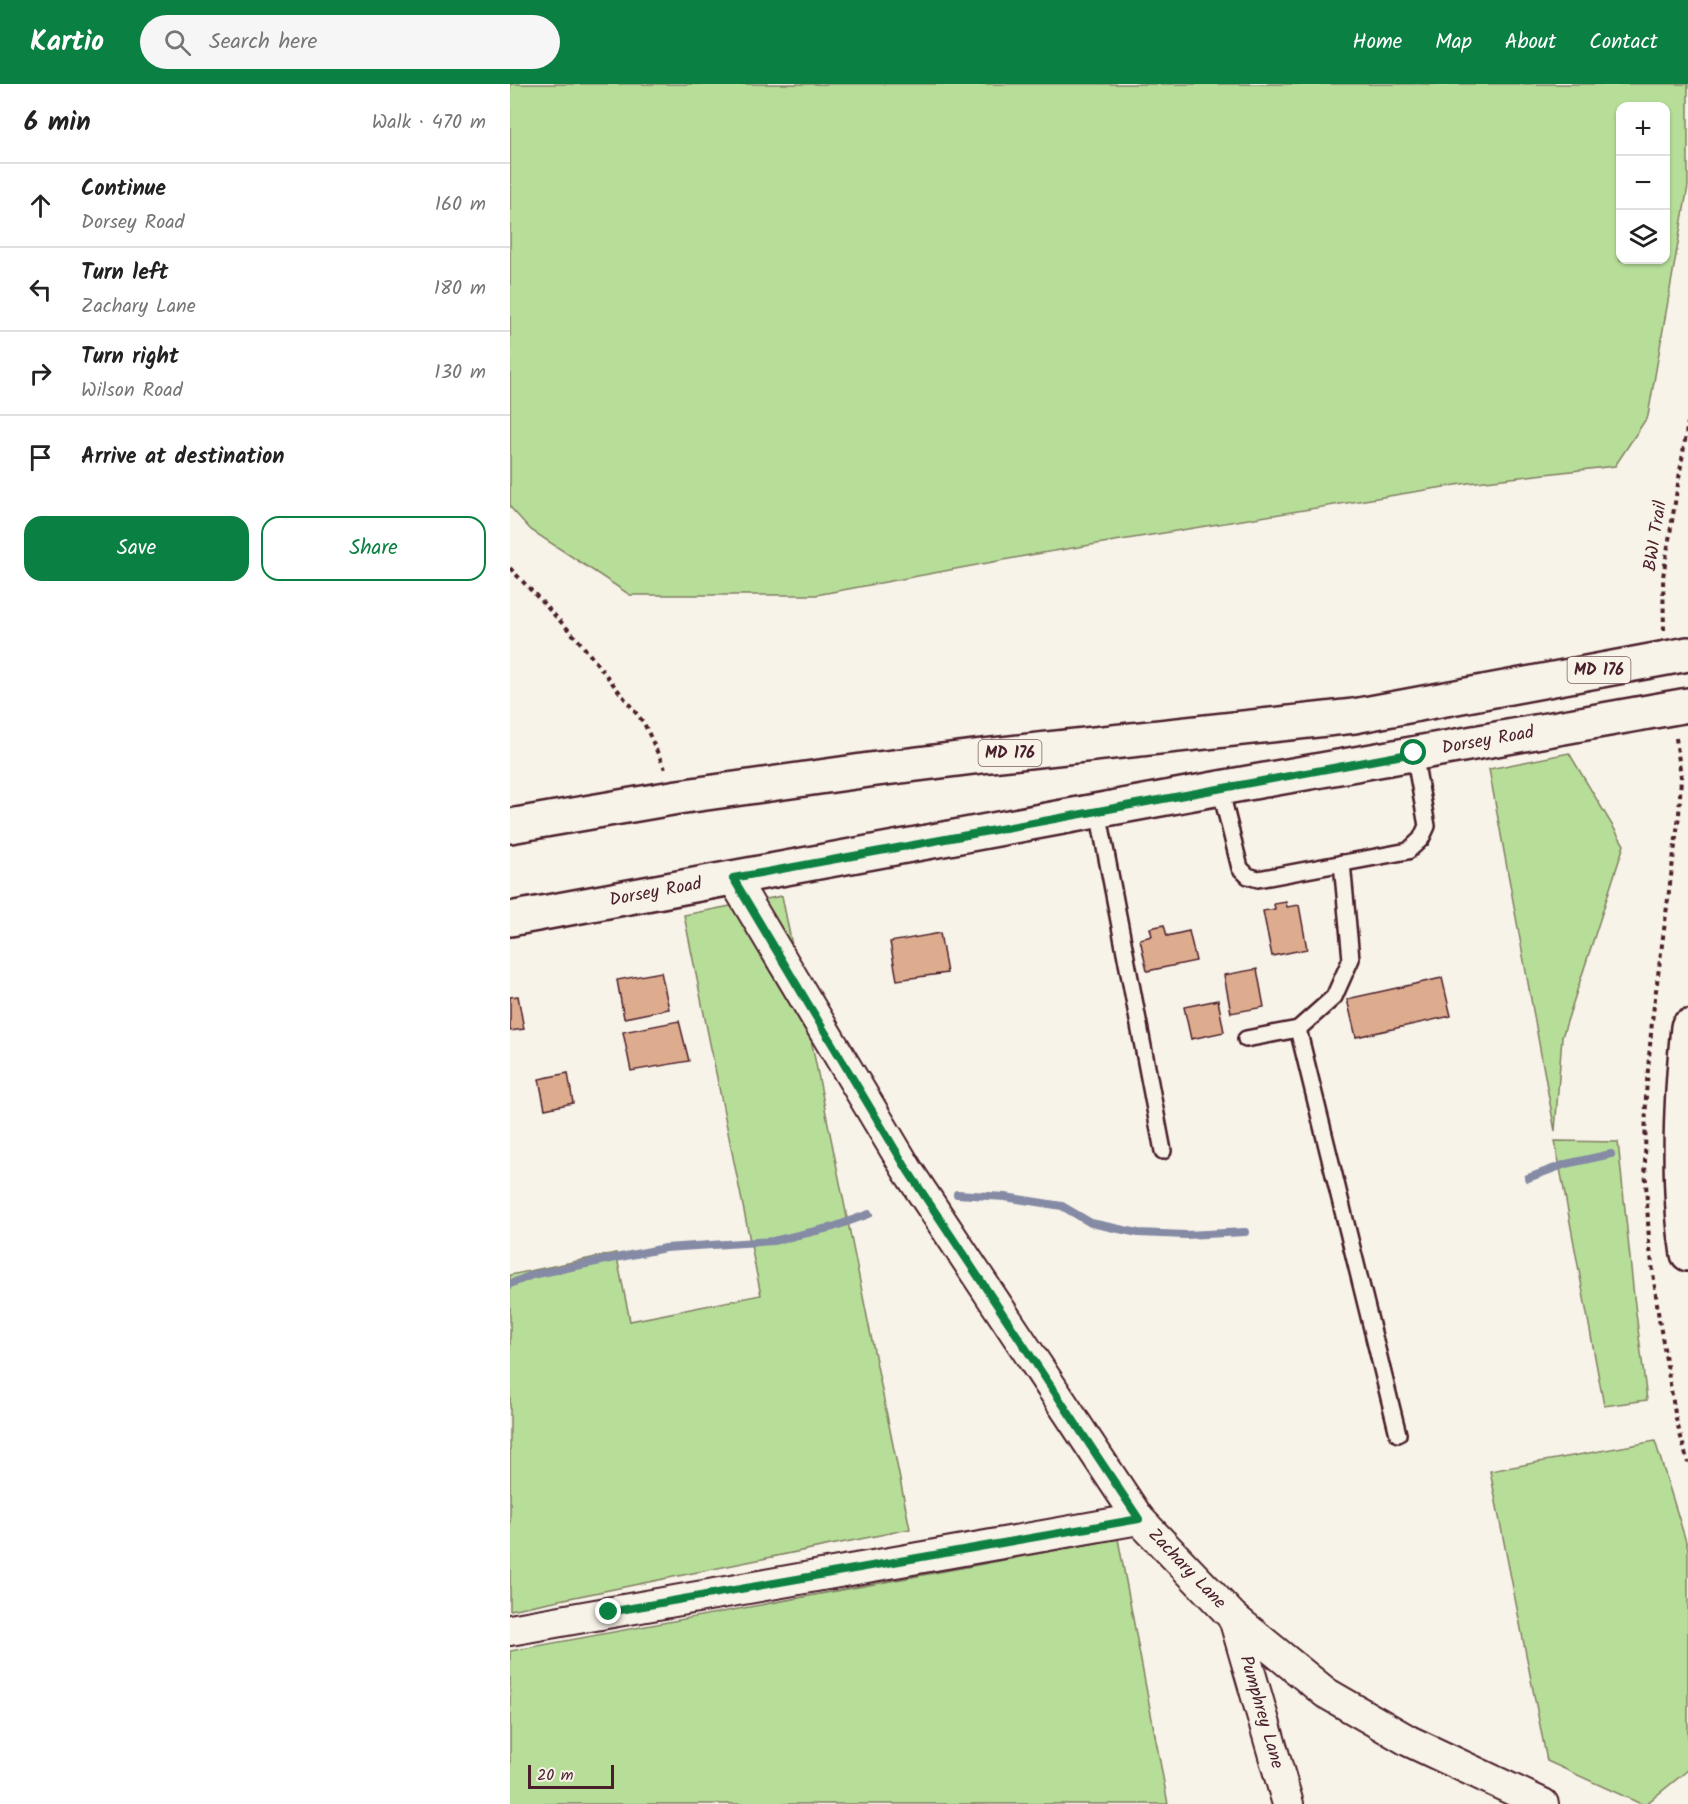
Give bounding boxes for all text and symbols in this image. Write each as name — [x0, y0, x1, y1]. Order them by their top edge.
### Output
search box — [140, 15, 560, 69]
text: Kartio — [30, 20, 104, 65]
text: Search here — [209, 25, 317, 60]
icon: search — [161, 26, 194, 59]
text: Home — [1353, 26, 1402, 59]
text: Map — [1435, 26, 1472, 59]
text: About — [1505, 26, 1556, 59]
text: Contact — [1589, 26, 1658, 59]
text: 6 min — [24, 102, 91, 144]
map controls — [1616, 102, 1670, 264]
button: + — [1616, 102, 1670, 156]
text: Walk · 470 m — [372, 107, 486, 139]
button: − — [1616, 156, 1670, 210]
text: Continue — [81, 172, 166, 207]
icon: ahead — [24, 189, 57, 222]
text: 160 m — [435, 189, 486, 221]
text: Dorsey Road — [81, 207, 185, 239]
button: layers — [1616, 210, 1670, 264]
text: Turn left — [81, 256, 168, 291]
icon: left — [24, 273, 57, 306]
text: 180 m — [434, 273, 486, 305]
text: Zachary Lane — [81, 291, 196, 323]
text: Turn right — [81, 340, 179, 375]
icon: right — [24, 357, 57, 390]
text: 130 m — [434, 357, 486, 389]
text: Wilson Road — [81, 375, 183, 407]
text: Arrive at destination — [81, 440, 284, 475]
icon: arrive — [24, 441, 57, 474]
street label: BWI Trail — [1636, 498, 1676, 573]
button: Save — [24, 516, 249, 581]
button: Share — [261, 516, 486, 581]
road number: MD 176 — [1568, 657, 1630, 683]
street label: Dorsey Road — [1439, 718, 1537, 763]
route start — [1400, 739, 1426, 765]
road number: MD 176 — [978, 740, 1042, 766]
street label: Dorsey Road — [607, 869, 705, 915]
street label: Zachary Lane — [1141, 1521, 1233, 1616]
route end — [595, 1598, 621, 1624]
street label: Pumphrey Lane — [1231, 1652, 1292, 1772]
scale bar — [528, 1762, 614, 1790]
text: 20 m — [537, 1763, 573, 1788]

